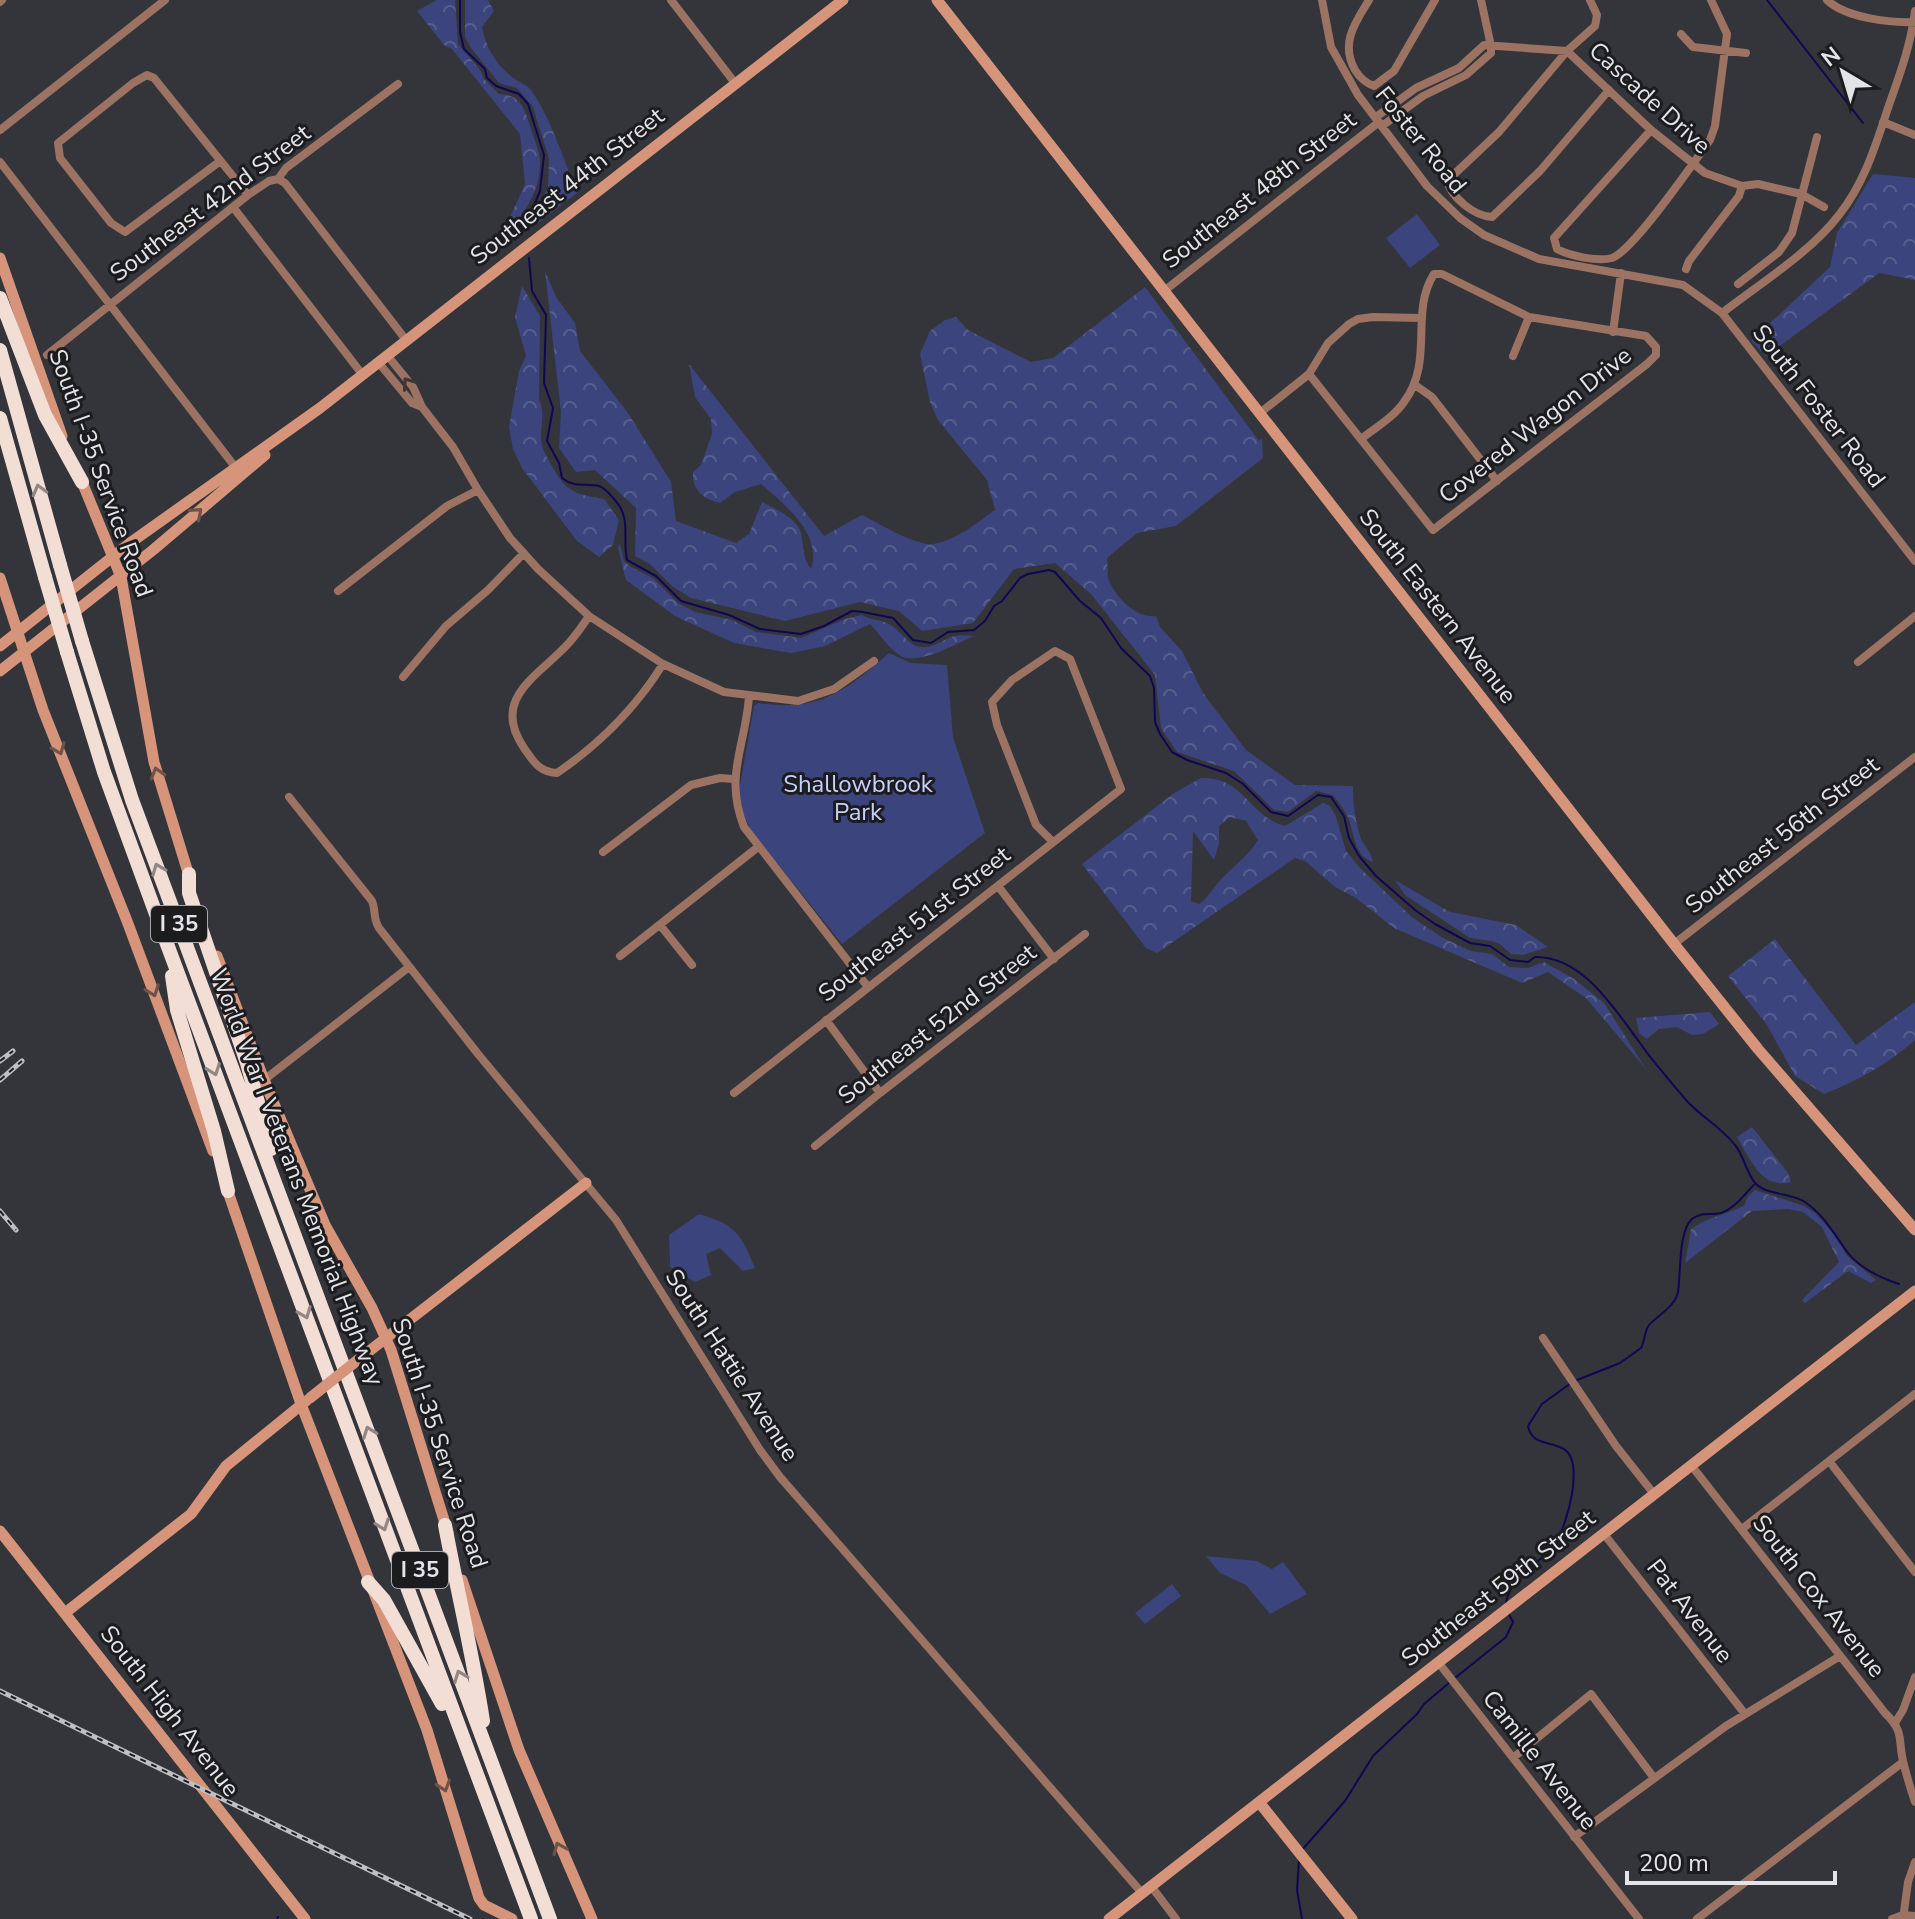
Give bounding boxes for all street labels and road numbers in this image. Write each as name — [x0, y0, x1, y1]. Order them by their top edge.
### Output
street label: Cascade Drive — [1582, 35, 1718, 161]
street label: Foster Road — [1368, 80, 1474, 200]
street label: Southeast 44th Street — [464, 100, 671, 272]
street label: Southeast 48th Street — [1156, 104, 1363, 276]
street label: Southeast 42nd Street — [103, 117, 317, 289]
street label: South Foster Road — [1745, 318, 1893, 494]
street label: Covered Wagon Drive — [1432, 340, 1638, 510]
street label: South I-35 Service Road — [41, 345, 161, 601]
street label: South Eastern Avenue — [1352, 502, 1524, 710]
street label: Southeast 56th Street — [1679, 749, 1886, 921]
street label: Southeast 51st Street — [811, 839, 1017, 1009]
road number: I 35 — [151, 906, 207, 942]
street label: Southeast 52nd Street — [831, 936, 1043, 1111]
street label: World War I Veterans Memorial Highway — [202, 964, 392, 1391]
street label: South Hattie Avenue — [658, 1263, 806, 1467]
street label: South I-35 Service Road — [384, 1314, 496, 1572]
street label: Southeast 59th Street — [1395, 1502, 1602, 1674]
street label: South Cox Avenue — [1745, 1508, 1893, 1684]
road number: I 35 — [392, 1552, 448, 1588]
street label: Pat Avenue — [1639, 1552, 1741, 1670]
street label: South High Avenue — [93, 1619, 247, 1803]
street label: Camille Avenue — [1475, 1683, 1605, 1837]

